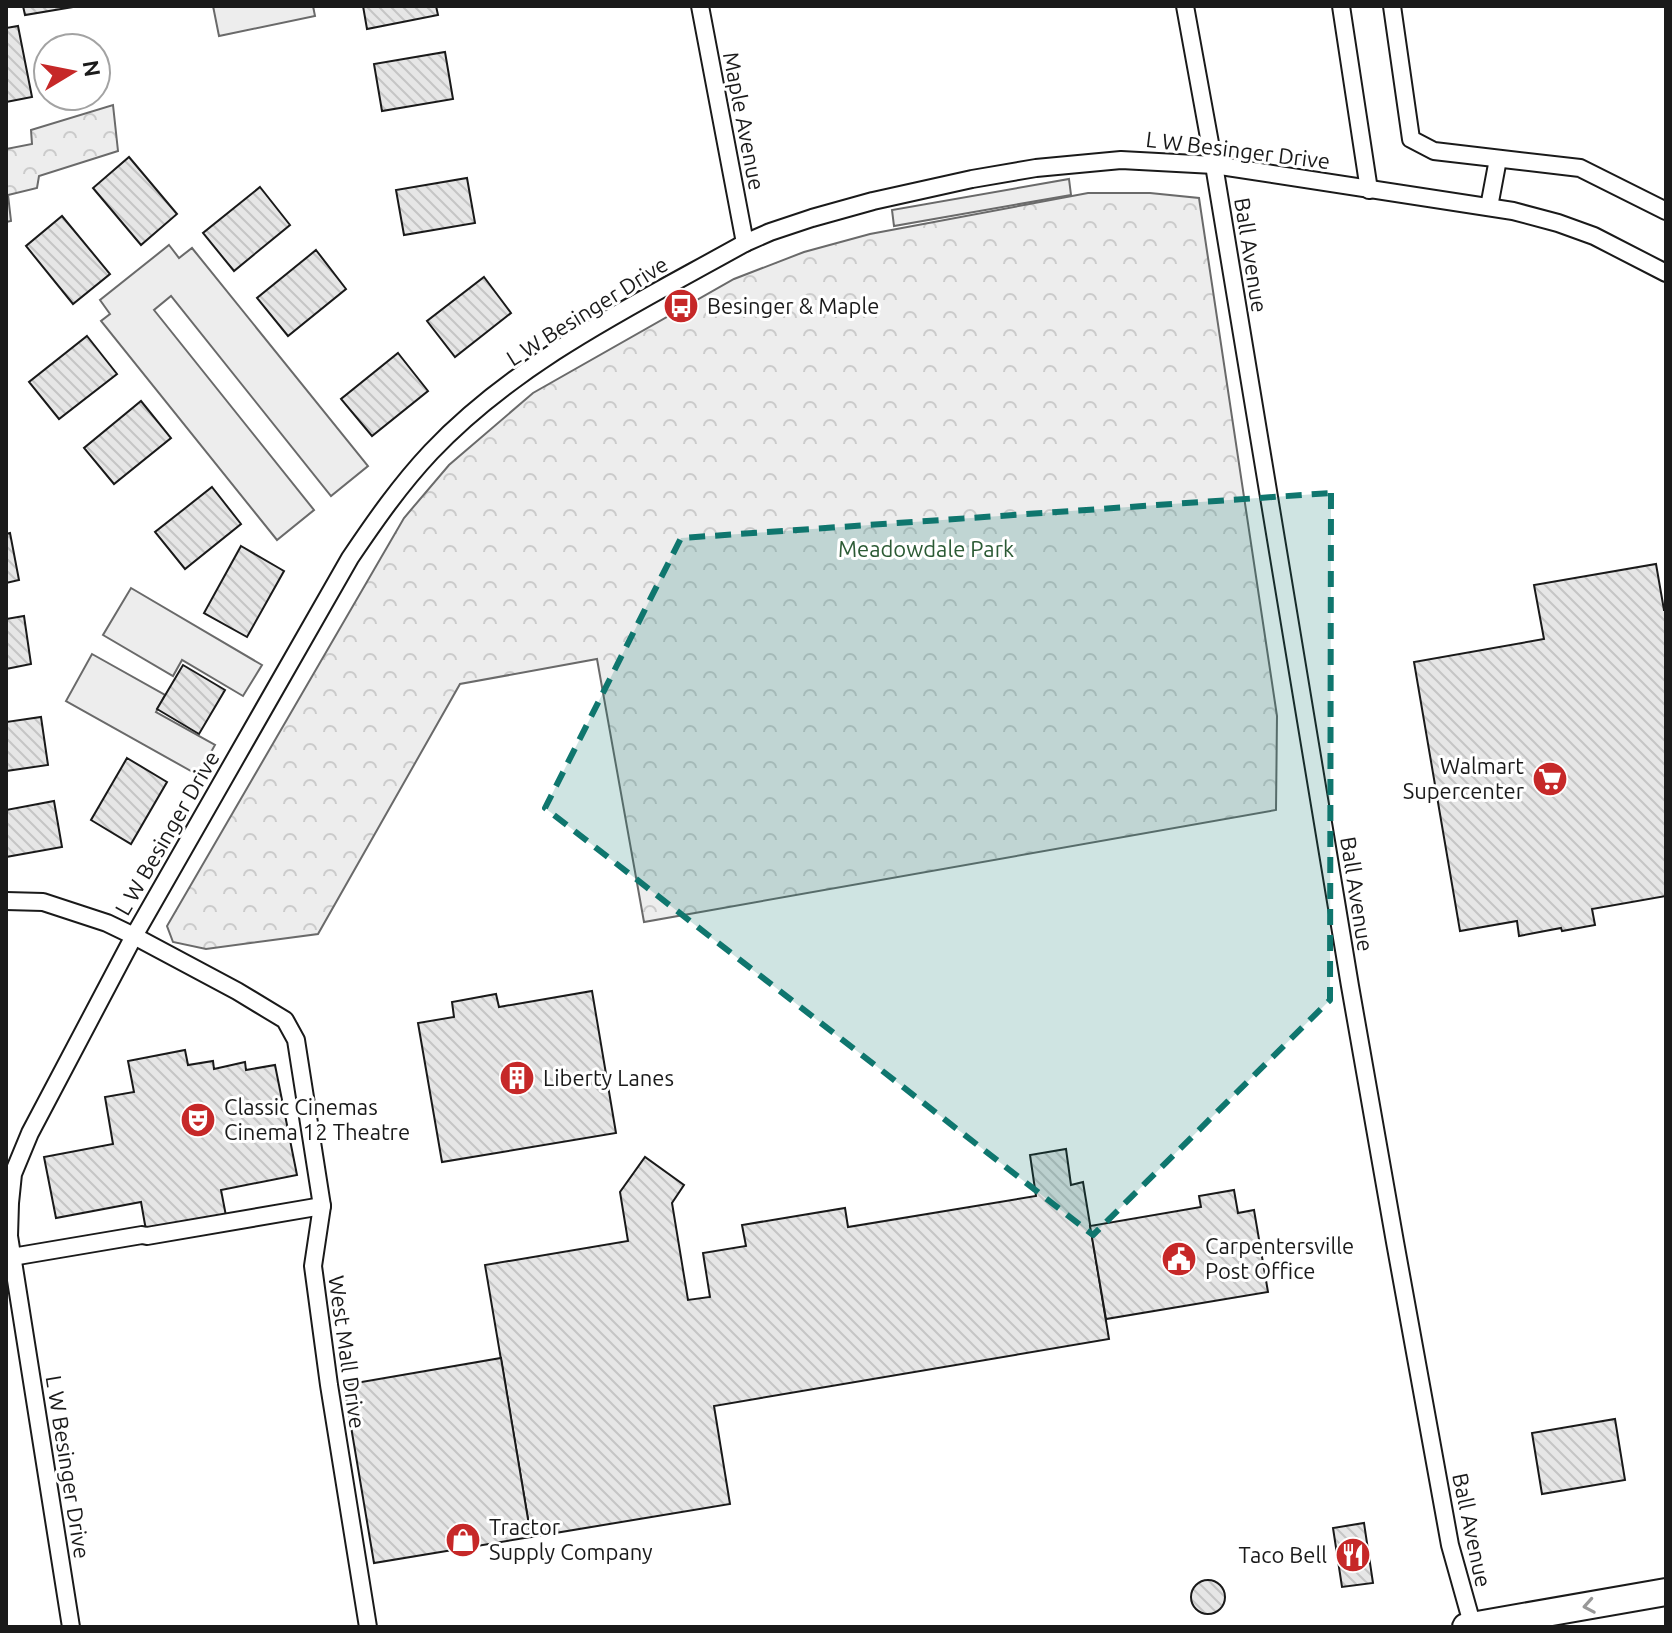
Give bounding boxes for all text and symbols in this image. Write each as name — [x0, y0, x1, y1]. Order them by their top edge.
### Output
north arrow — [32, 32, 112, 112]
street label: Maple Avenue — [719, 50, 770, 192]
text: N — [78, 58, 106, 79]
street label: L W Besinger Drive — [1145, 126, 1332, 173]
street label: Ball Avenue — [1230, 196, 1273, 314]
street label: L W Besinger Drive — [502, 251, 672, 370]
bus stop icon: Besinger & Maple — [662, 287, 700, 325]
place label: Besinger & Maple — [707, 293, 879, 318]
park label: Meadowdale Park — [838, 536, 1014, 561]
street label: L W Besinger Drive — [109, 746, 224, 919]
place label: Walmart Supercenter — [1403, 753, 1525, 803]
supermarket icon: Walmart Supercenter — [1531, 760, 1569, 798]
street label: Ball Avenue — [1336, 835, 1379, 953]
building icon: Liberty Lanes — [498, 1059, 536, 1097]
place label: Liberty Lanes — [543, 1065, 674, 1090]
place label: Classic Cinemas Cinema 12 Theatre — [224, 1094, 410, 1144]
theatre icon: Classic Cinemas Cinema 12 Theatre — [179, 1101, 217, 1139]
place label: Carpentersville Post Office — [1205, 1233, 1354, 1283]
public building icon: Carpentersville Post Office — [1160, 1240, 1198, 1278]
street label: West Mall Drive — [324, 1274, 371, 1430]
street label: L W Besinger Drive — [42, 1373, 95, 1560]
street label: Ball Avenue — [1448, 1471, 1497, 1589]
place label: Tractor Supply Company — [489, 1514, 653, 1564]
shop icon: Tractor Supply Company — [444, 1521, 482, 1559]
restaurant icon: Taco Bell — [1334, 1536, 1372, 1574]
place label: Taco Bell — [1239, 1542, 1327, 1567]
one-way arrow — [1582, 1596, 1596, 1613]

